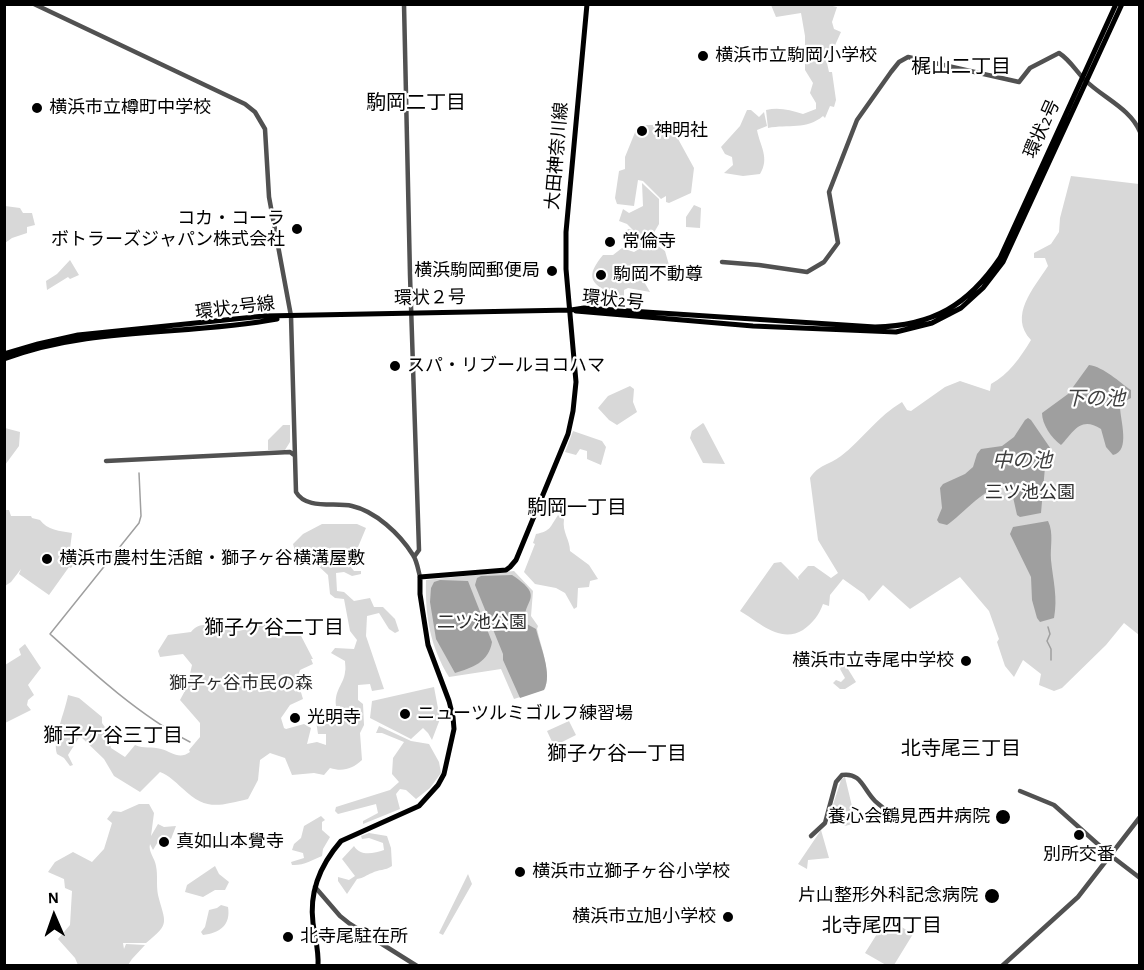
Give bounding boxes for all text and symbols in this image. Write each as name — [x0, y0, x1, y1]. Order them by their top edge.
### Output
place label: 横浜市立駒岡小学校 — [715, 45, 877, 67]
marker: 横浜市立駒岡小学校 — [696, 49, 710, 63]
district label: 梶山二丁目 — [911, 55, 1011, 79]
district label: 駒岡二丁目 — [366, 91, 466, 115]
street label: 環状2号 — [1019, 96, 1065, 162]
place label: 横浜市立樽町中学校 — [49, 97, 211, 119]
marker: 横浜市立樽町中学校 — [30, 101, 44, 115]
street label: 大田神奈川線 — [542, 101, 572, 211]
place label: 神明社 — [654, 120, 708, 142]
marker: 神明社 — [635, 124, 649, 138]
place label: コカ・コーラ ボトラーズジャパン株式会社 — [51, 208, 285, 250]
marker: コカ・コーラ ボトラーズジャパン株式会社 — [290, 222, 304, 236]
place label: 常倫寺 — [622, 231, 676, 253]
marker: 常倫寺 — [603, 235, 617, 249]
place label: 横浜駒岡郵便局 — [414, 260, 540, 282]
marker: 横浜駒岡郵便局 — [545, 264, 559, 278]
place label: 駒岡不動尊 — [613, 264, 703, 286]
marker: 駒岡不動尊 — [594, 268, 608, 282]
street label: 環状2号 — [581, 286, 645, 314]
street label: 環状２号 — [394, 287, 466, 309]
street label: 環状2号線 — [194, 292, 276, 324]
place label: スパ・リブールヨコハマ — [407, 355, 605, 377]
marker: スパ・リブールヨコハマ — [388, 359, 402, 373]
water label: 下の池 — [1065, 387, 1125, 411]
water label: 中の池 — [992, 449, 1052, 473]
park label: 三ツ池公園 — [985, 482, 1075, 504]
district label: 駒岡一丁目 — [527, 496, 627, 520]
place label: 横浜市農村生活館・獅子ヶ谷横溝屋敷 — [59, 548, 365, 570]
marker: 横浜市農村生活館・獅子ヶ谷横溝屋敷 — [40, 552, 54, 566]
park label: 二ツ池公園 — [437, 612, 527, 634]
district label: 獅子ケ谷二丁目 — [204, 616, 344, 640]
place label: 横浜市立寺尾中学校 — [792, 650, 954, 672]
marker: 横浜市立寺尾中学校 — [959, 654, 973, 668]
park label: 獅子ヶ谷市民の森 — [169, 673, 313, 695]
place label: ニューツルミゴルフ練習場 — [417, 703, 633, 725]
place label: 光明寺 — [307, 707, 361, 729]
marker: ニューツルミゴルフ練習場 — [398, 707, 412, 721]
marker: 光明寺 — [288, 711, 302, 725]
district label: 獅子ケ谷三丁目 — [43, 724, 183, 748]
district label: 北寺尾三丁目 — [901, 737, 1021, 761]
district label: 獅子ケ谷一丁目 — [547, 742, 687, 766]
place label: 養心会鶴見西井病院 — [828, 806, 990, 828]
marker: 養心会鶴見西井病院 — [994, 808, 1012, 826]
marker: 別所交番 — [1072, 828, 1086, 842]
place label: 真如山本覺寺 — [176, 831, 284, 853]
marker: 真如山本覺寺 — [157, 835, 171, 849]
place label: 別所交番 — [1043, 844, 1115, 866]
place label: 横浜市立獅子ヶ谷小学校 — [532, 861, 730, 883]
marker: 横浜市立獅子ヶ谷小学校 — [513, 865, 527, 879]
place label: 片山整形外科記念病院 — [798, 885, 978, 907]
north arrow — [24, 886, 84, 946]
marker: 片山整形外科記念病院 — [983, 887, 1001, 905]
text: N — [48, 890, 59, 906]
place label: 横浜市立旭小学校 — [572, 906, 716, 928]
marker: 横浜市立旭小学校 — [721, 910, 735, 924]
district label: 北寺尾四丁目 — [822, 914, 942, 938]
place label: 北寺尾駐在所 — [300, 926, 408, 948]
marker: 北寺尾駐在所 — [281, 930, 295, 944]

